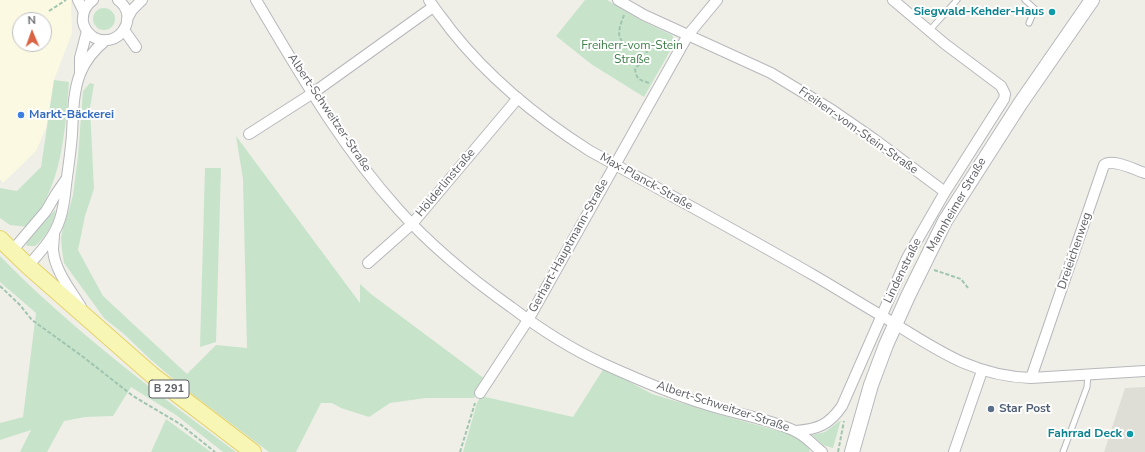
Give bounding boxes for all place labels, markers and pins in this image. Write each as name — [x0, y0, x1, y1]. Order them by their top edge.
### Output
place label: Siegwald-Kehder-Haus — [913, 5, 1044, 19]
marker: Siegwald-Kehder-Haus — [1047, 7, 1057, 17]
place label: Markt-Bäckerei — [29, 108, 114, 122]
marker: Markt-Bäckerei — [16, 110, 26, 120]
place label: Star Post — [999, 402, 1050, 416]
marker: Star Post — [986, 404, 996, 414]
place label: Fahrrad Deck — [1048, 427, 1122, 441]
marker: Fahrrad Deck — [1125, 429, 1135, 439]

